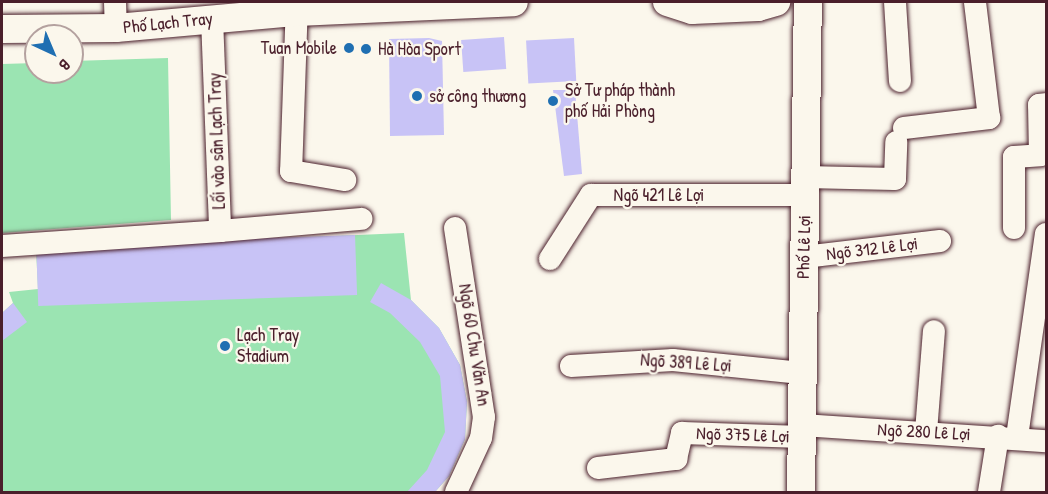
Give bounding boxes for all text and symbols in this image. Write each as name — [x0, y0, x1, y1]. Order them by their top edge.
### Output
street label: Phố Lạch Tray — [122, 8, 214, 38]
north arrow — [24, 24, 84, 84]
place label: Tuan Mobile — [261, 37, 337, 59]
place label: Hà Hòa Sport — [378, 38, 461, 60]
marker: Tuan Mobile — [342, 41, 356, 55]
marker: Hà Hòa Sport — [359, 42, 373, 56]
text: B — [55, 55, 76, 76]
street label: Lối vào sân Lạch Tray — [204, 72, 230, 210]
place label: Sở Tư pháp thành phố Hải Phòng — [565, 80, 675, 122]
place label: sở công thương — [429, 85, 526, 107]
marker: sở công thương — [410, 89, 424, 103]
marker: Sở Tư pháp thành phố Hải Phòng — [546, 94, 560, 108]
street label: Ngõ 421 Lê Lợi — [614, 184, 704, 206]
street label: Phố Lê Lợi — [793, 215, 815, 279]
street label: Ngõ 312 Lê Lợi — [825, 233, 919, 265]
street label: Ngõ 60 Chu Văn An — [454, 282, 494, 408]
place label: Lạch Tray Stadium — [237, 325, 299, 368]
marker: Lạch Tray Stadium — [218, 339, 232, 353]
street label: Ngõ 389 Lê Lợi — [640, 349, 732, 377]
street label: Ngõ 280 Lê Lợi — [877, 419, 971, 445]
street label: Ngõ 375 Lê Lợi — [696, 423, 790, 447]

